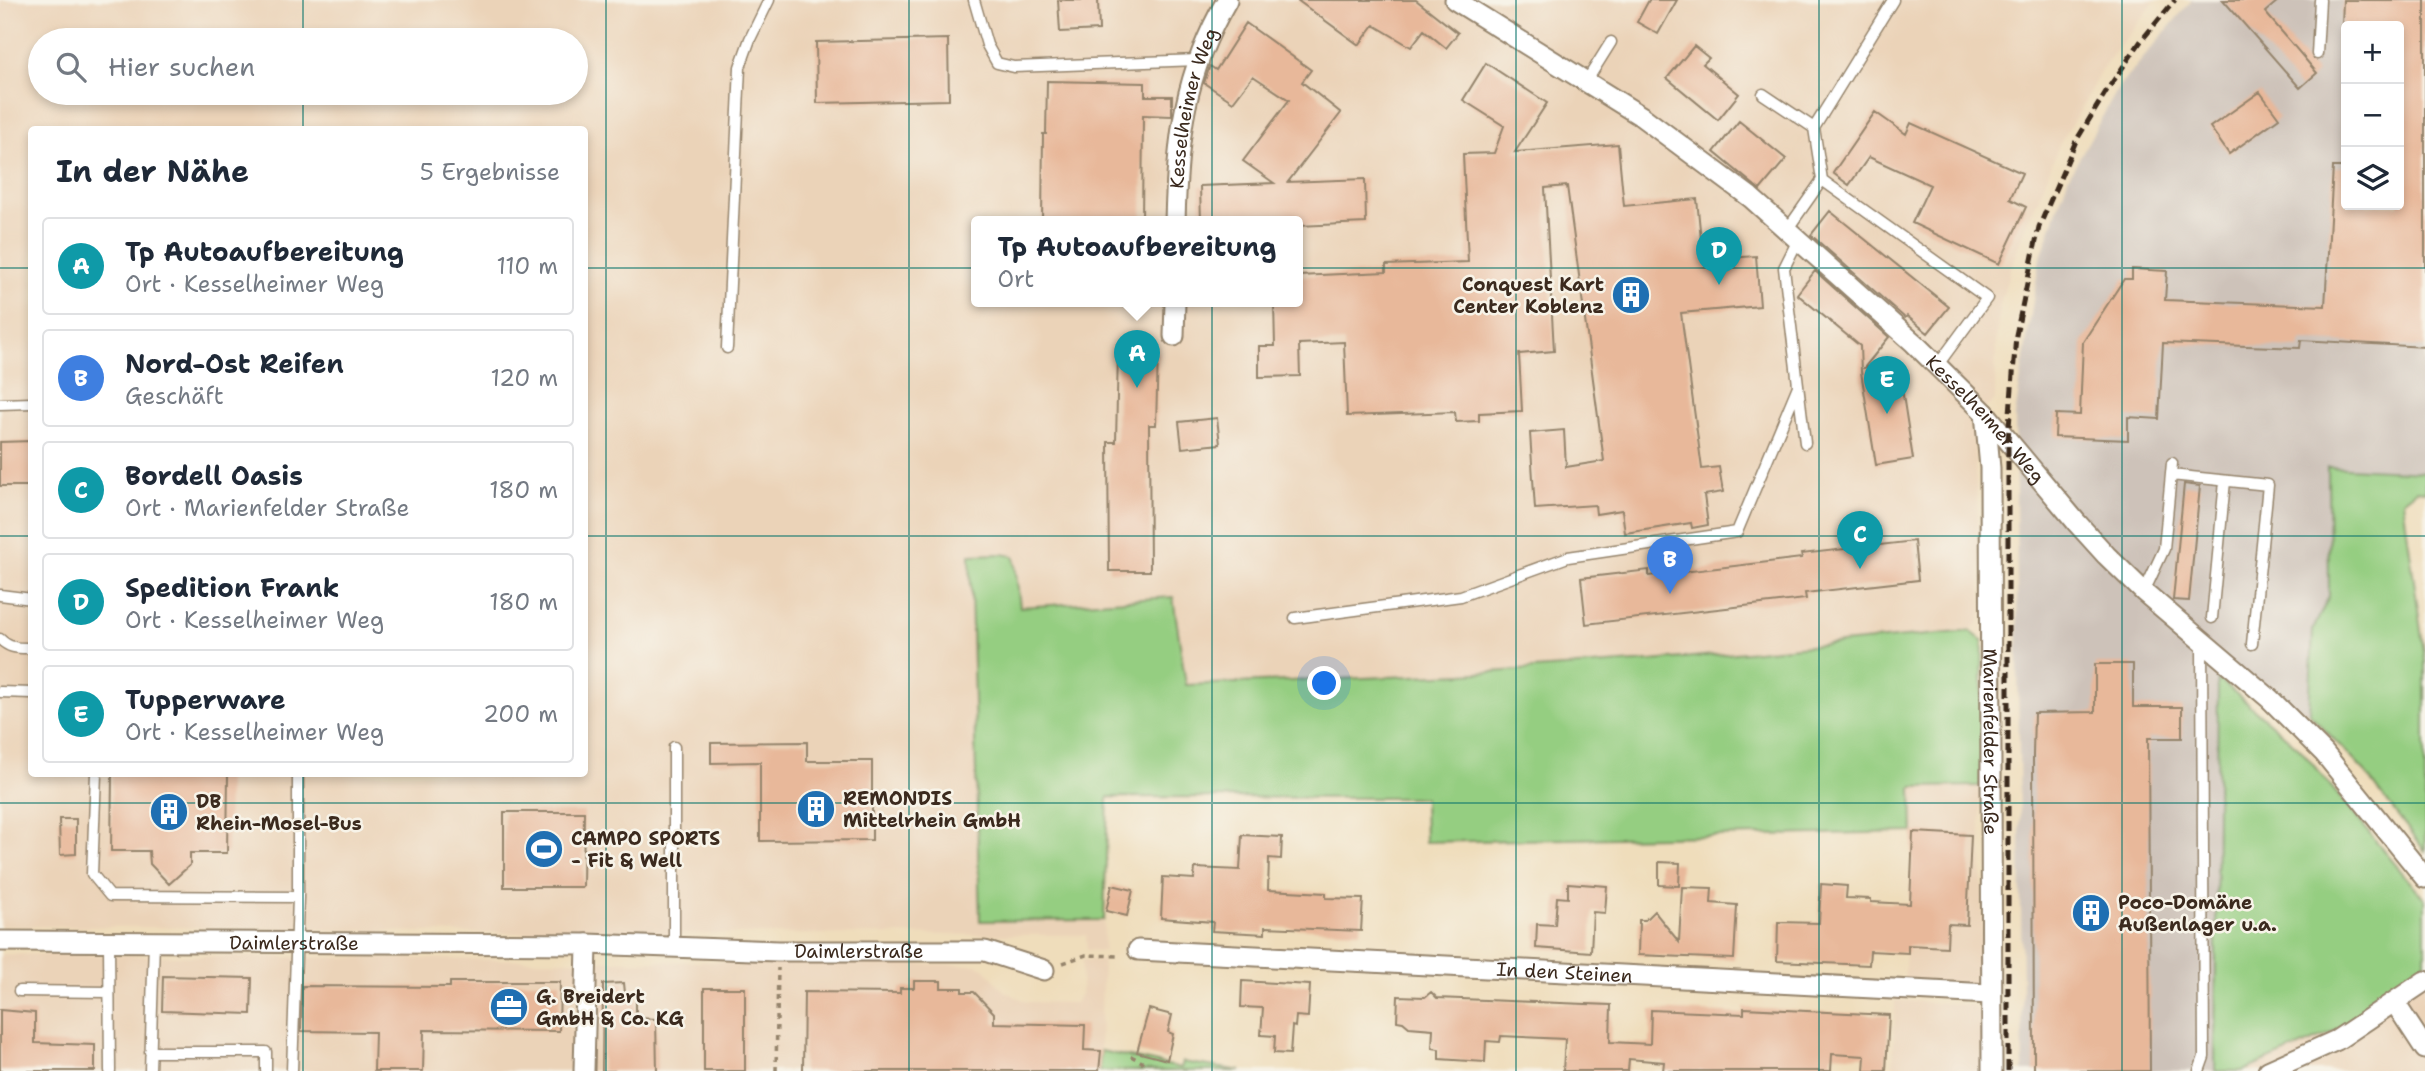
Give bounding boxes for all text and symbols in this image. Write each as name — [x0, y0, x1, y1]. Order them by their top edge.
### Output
map controls — [2341, 21, 2404, 210]
button: + — [2341, 21, 2404, 84]
street label: Kesselheimer Weg — [1164, 23, 1224, 189]
search box — [28, 28, 588, 105]
icon: search — [52, 48, 90, 86]
text: Hier suchen — [108, 49, 255, 84]
button: − — [2341, 84, 2404, 147]
button: layers — [2341, 147, 2404, 210]
text: In der Nähe — [56, 151, 249, 192]
text: 5 Ergebnisse — [420, 157, 560, 187]
popup — [971, 216, 1303, 307]
pin: D — [1696, 227, 1742, 285]
text: Tp Autoaufbereitung — [998, 229, 1276, 264]
text: Tp Autoaufbereitung — [125, 234, 404, 269]
text: A — [72, 251, 90, 281]
text: 110 m — [496, 251, 558, 281]
text: Ort — [998, 264, 1034, 294]
text: Ort · Kesselheimer Weg — [125, 269, 384, 299]
place label: Conquest Kart Center Koblenz — [1453, 272, 1604, 319]
building icon: Conquest Kart Center Koblenz — [1610, 274, 1652, 316]
pin: A — [1114, 330, 1160, 388]
text: Nord-Ost Reifen — [125, 346, 344, 381]
street label: Kesselheimer Weg — [1920, 350, 2050, 488]
pin: E — [1864, 356, 1910, 414]
text: B — [74, 363, 88, 393]
text: 120 m — [490, 363, 558, 393]
text: Geschäft — [125, 381, 224, 411]
text: Bordell Oasis — [125, 458, 303, 493]
text: C — [74, 475, 88, 505]
text: 180 m — [489, 475, 558, 505]
text: Ort · Marienfelder Straße — [125, 493, 409, 523]
pin: C — [1837, 511, 1883, 569]
pin: B — [1647, 536, 1693, 594]
text: Spedition Frank — [125, 570, 339, 605]
text: D — [73, 587, 89, 617]
text: 180 m — [489, 587, 558, 617]
text: Ort · Kesselheimer Weg — [125, 605, 384, 635]
street label: Marienfelder Straße — [1978, 648, 2003, 835]
your location — [1307, 666, 1341, 700]
text: Tupperware — [125, 682, 286, 717]
text: E — [73, 699, 89, 729]
text: 200 m — [483, 699, 558, 729]
text: Ort · Kesselheimer Weg — [125, 717, 384, 747]
place label: REMONDIS Mittelrhein GmbH — [843, 786, 1021, 833]
building icon: REMONDIS Mittelrhein GmbH — [795, 788, 837, 830]
place label: DB Rhein-Mosel-Bus — [196, 789, 362, 836]
building icon: DB Rhein-Mosel-Bus — [148, 791, 190, 833]
place label: CAMPO SPORTS - Fit & Well — [571, 826, 720, 873]
sports icon: CAMPO SPORTS - Fit & Well — [523, 828, 565, 870]
place label: Poco-Domäne Außenlager u.a. — [2118, 890, 2277, 937]
building icon: Poco-Domäne Außenlager u.a. — [2070, 892, 2112, 934]
street label: Daimlerstraße — [229, 930, 359, 956]
street label: Daimlerstraße — [794, 939, 924, 964]
street label: In den Steinen — [1496, 957, 1633, 989]
place label: G. Breidert GmbH & Co. KG — [536, 984, 684, 1031]
office icon: G. Breidert GmbH & Co. KG — [488, 986, 530, 1028]

